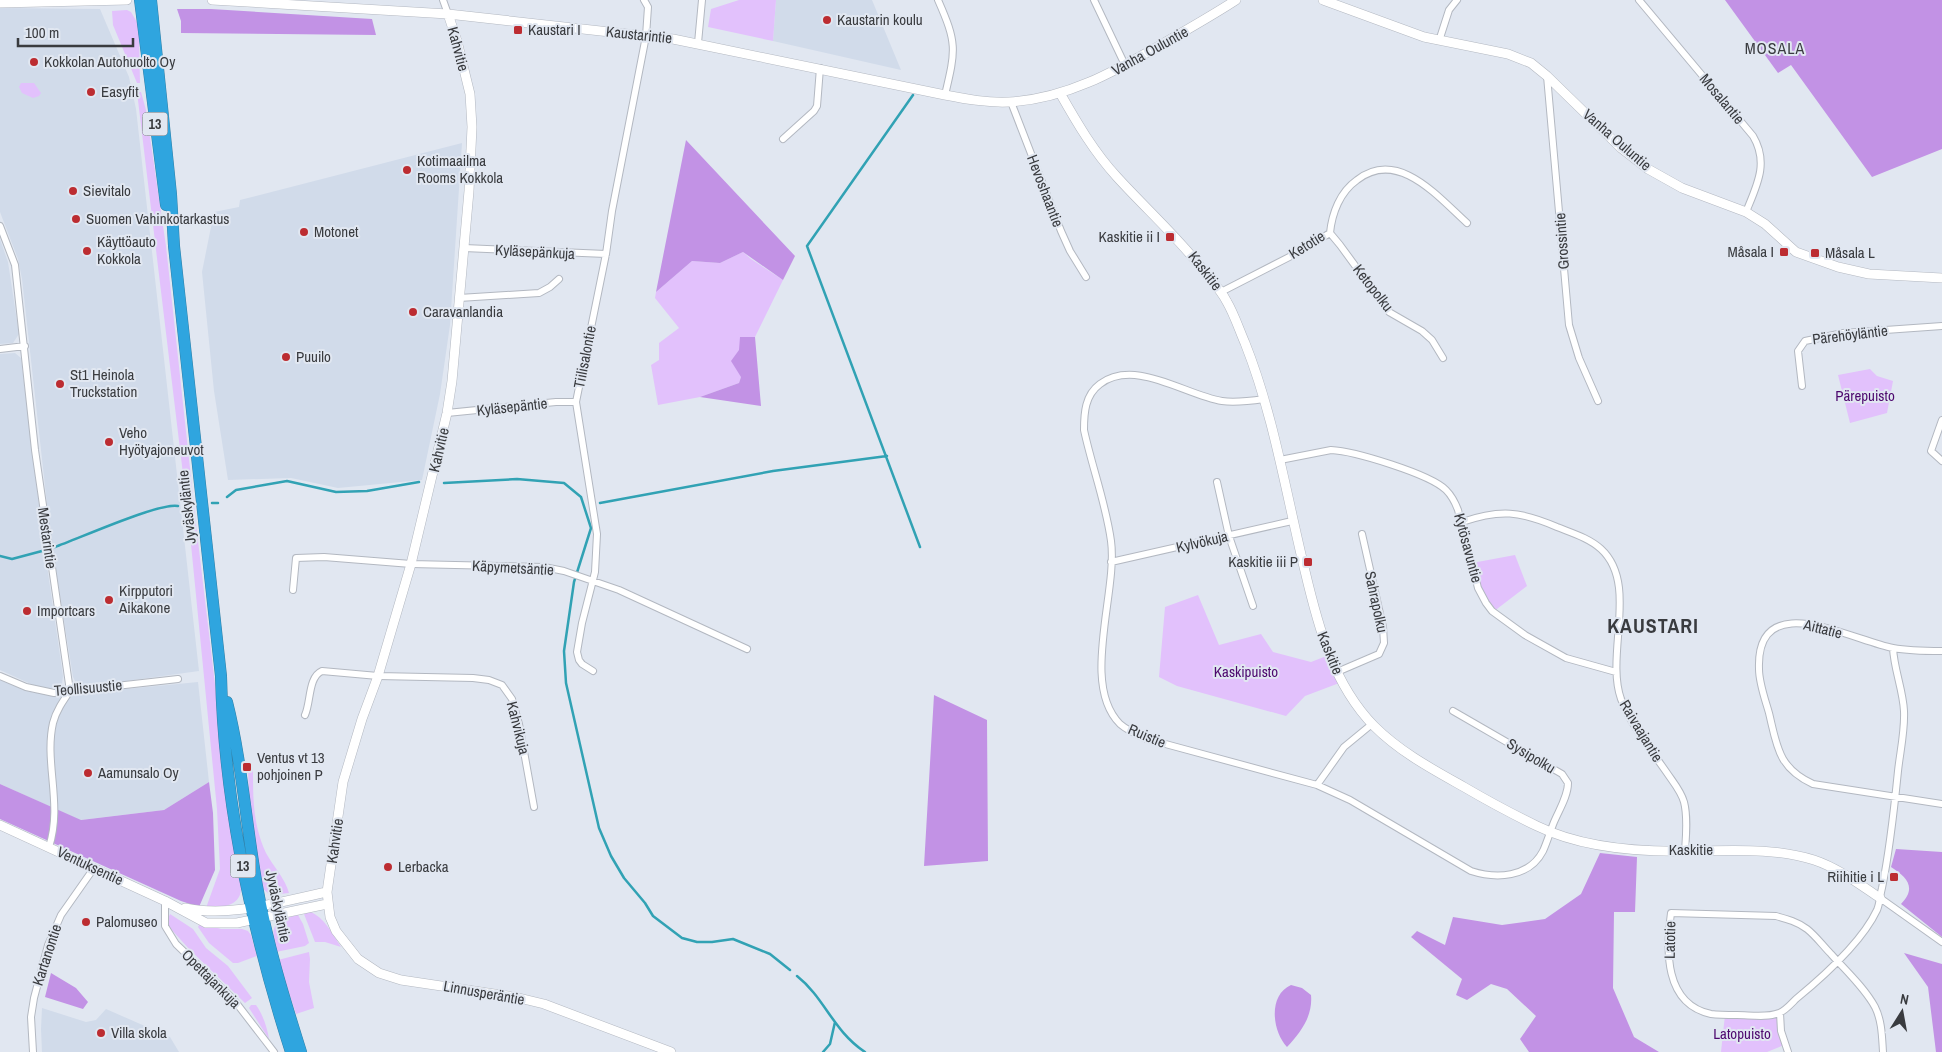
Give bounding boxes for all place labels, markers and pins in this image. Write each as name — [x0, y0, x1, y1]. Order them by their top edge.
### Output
place label: Kaustarin koulu — [837, 9, 922, 30]
marker: Kaustarin koulu — [821, 14, 833, 26]
place label: Kaustari I — [528, 19, 581, 40]
marker: Kaustari I — [512, 24, 524, 36]
place label: Kokkolan Autohuolto Oy — [44, 51, 176, 72]
marker: Kokkolan Autohuolto Oy — [28, 56, 40, 68]
place label: Easyfit — [101, 81, 139, 102]
marker: Easyfit — [85, 86, 97, 98]
place label: Kotimaailma Rooms Kokkola — [417, 150, 503, 188]
marker: Kotimaailma Rooms Kokkola — [401, 164, 413, 176]
place label: Sievitalo — [83, 180, 131, 201]
marker: Sievitalo — [67, 185, 79, 197]
place label: Suomen Vahinkotarkastus — [86, 208, 229, 229]
marker: Suomen Vahinkotarkastus — [70, 213, 82, 225]
place label: Motonet — [314, 221, 359, 242]
marker: Motonet — [298, 226, 310, 238]
place label: Kaskitie ii I — [1098, 226, 1160, 247]
place label: Käyttöauto Kokkola — [97, 231, 156, 269]
marker: Kaskitie ii I — [1164, 231, 1176, 243]
place label: Måsala I — [1728, 241, 1774, 262]
place label: Måsala L — [1825, 242, 1875, 263]
marker: Käyttöauto Kokkola — [81, 245, 93, 257]
marker: Måsala I — [1778, 246, 1790, 258]
marker: Måsala L — [1809, 247, 1821, 259]
place label: Caravanlandia — [423, 301, 503, 322]
marker: Caravanlandia — [407, 306, 419, 318]
place label: Puuilo — [296, 346, 331, 367]
marker: Puuilo — [280, 351, 292, 363]
place label: St1 Heinola Truckstation — [70, 364, 137, 402]
marker: St1 Heinola Truckstation — [54, 378, 66, 390]
place label: Veho Hyötyajoneuvot — [119, 422, 204, 460]
marker: Veho Hyötyajoneuvot — [103, 436, 115, 448]
place label: Kaskitie iii P — [1228, 551, 1298, 572]
marker: Kaskitie iii P — [1302, 556, 1314, 568]
place label: Kirpputori Aikakone — [118, 580, 173, 618]
marker: Kirpputori Aikakone — [103, 594, 115, 606]
place label: Importcars — [37, 600, 95, 621]
marker: Importcars — [21, 605, 33, 617]
place label: Ventus vt 13 pohjoinen P — [257, 747, 325, 785]
marker: Ventus vt 13 pohjoinen P — [241, 761, 253, 773]
place label: Aamunsalo Oy — [97, 762, 180, 783]
marker: Aamunsalo Oy — [82, 767, 94, 779]
place label: Lerbacka — [398, 856, 449, 877]
marker: Lerbacka — [382, 861, 394, 873]
place label: Riihitie i L — [1827, 866, 1884, 887]
marker: Riihitie i L — [1888, 871, 1900, 883]
place label: Palomuseo — [96, 911, 158, 932]
marker: Palomuseo — [80, 916, 92, 928]
place label: Villa skola — [111, 1022, 167, 1043]
marker: Villa skola — [95, 1027, 107, 1039]

